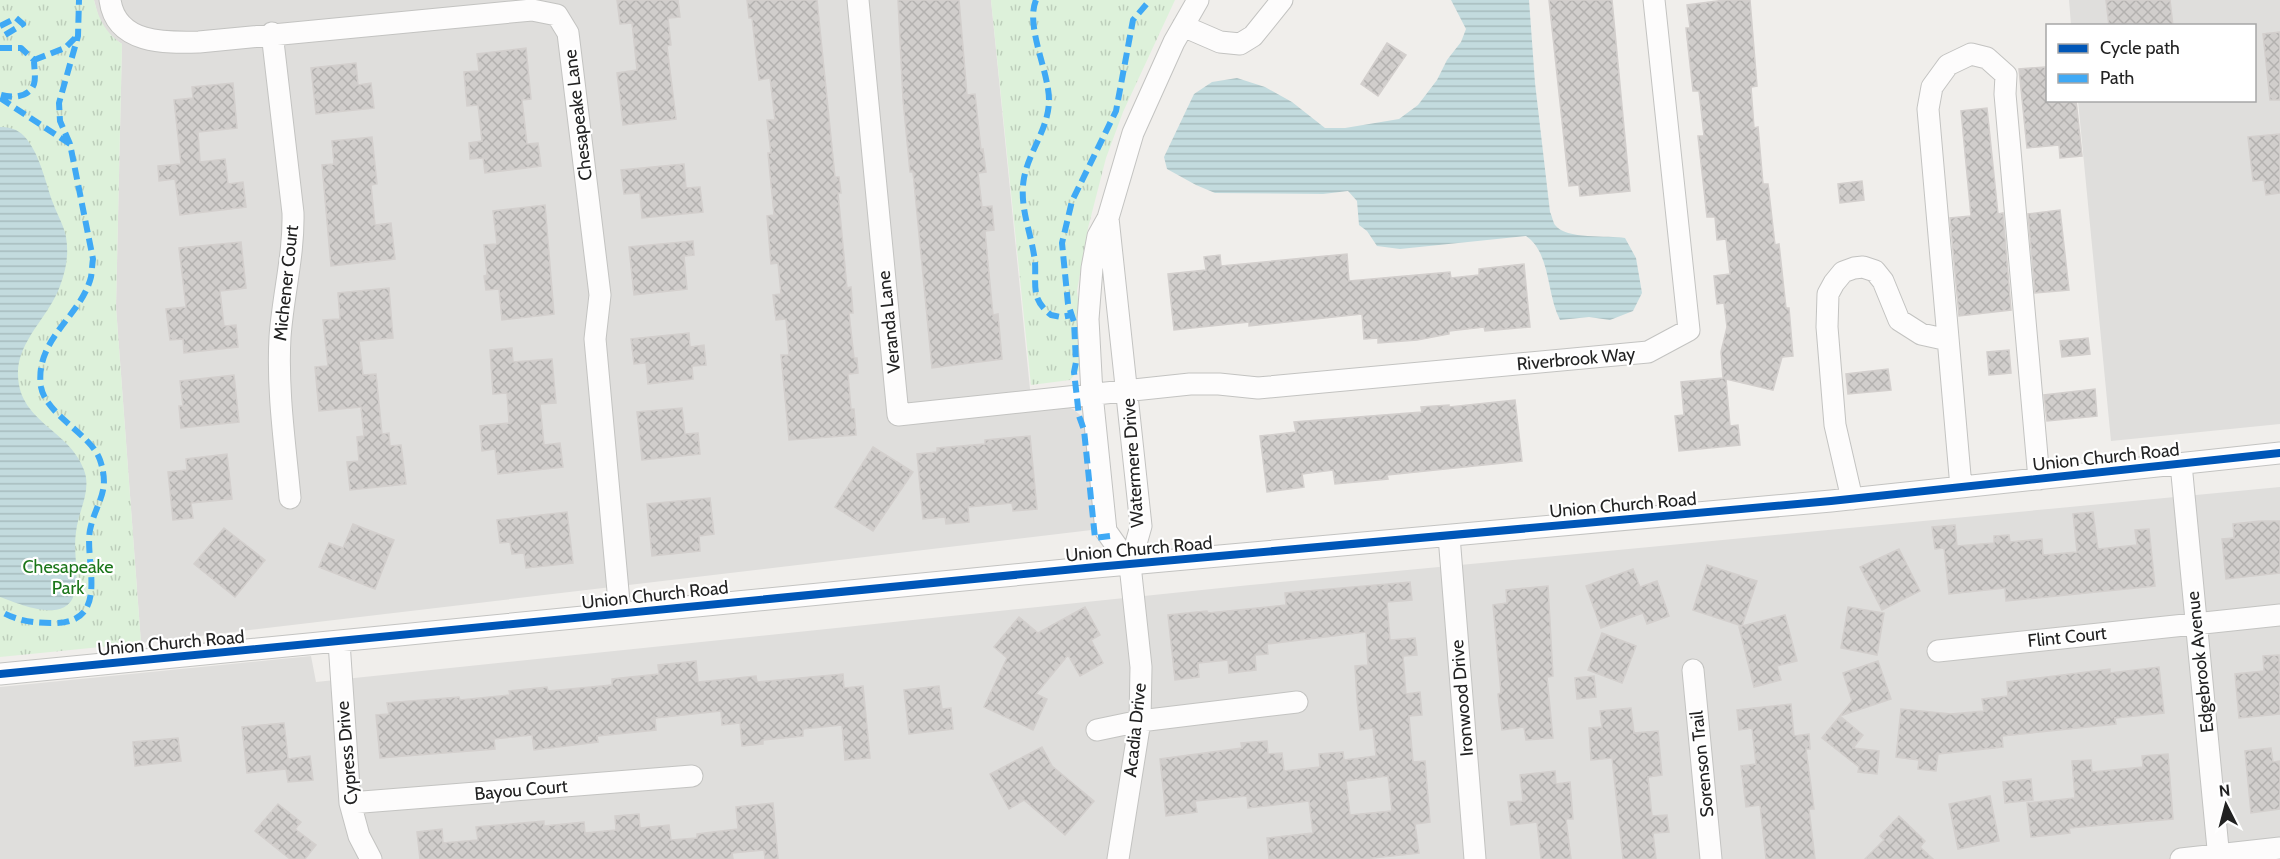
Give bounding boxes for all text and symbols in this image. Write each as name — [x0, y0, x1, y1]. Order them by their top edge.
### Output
legend — [2046, 24, 2256, 102]
text: Cycle path — [2100, 37, 2180, 59]
street label: Chesapeake Lane — [559, 48, 597, 182]
text: Path — [2100, 67, 2134, 89]
street label: Michener Court — [269, 224, 303, 342]
street label: Veranda Lane — [873, 270, 905, 374]
street label: Riverbrook Way — [1516, 343, 1636, 375]
street label: Watermere Drive — [1118, 398, 1148, 528]
street label: Union Church Road — [2032, 438, 2180, 476]
street label: Union Church Road — [1549, 488, 1697, 522]
street label: Union Church Road — [1065, 532, 1213, 566]
park label: Chesapeake Park — [23, 556, 113, 599]
street label: Union Church Road — [581, 576, 729, 614]
street label: Edgebrook Avenue — [2182, 590, 2218, 734]
street label: Flint Court — [2026, 622, 2108, 652]
street label: Union Church Road — [97, 626, 245, 660]
street label: Ironwood Drive — [1446, 639, 1478, 757]
street label: Acadia Drive — [1119, 682, 1151, 778]
street label: Cypress Drive — [332, 700, 362, 806]
street label: Sorenson Trail — [1685, 709, 1719, 818]
street label: Bayou Court — [474, 775, 568, 805]
north arrow — [2196, 775, 2256, 835]
text: N — [2218, 781, 2231, 801]

